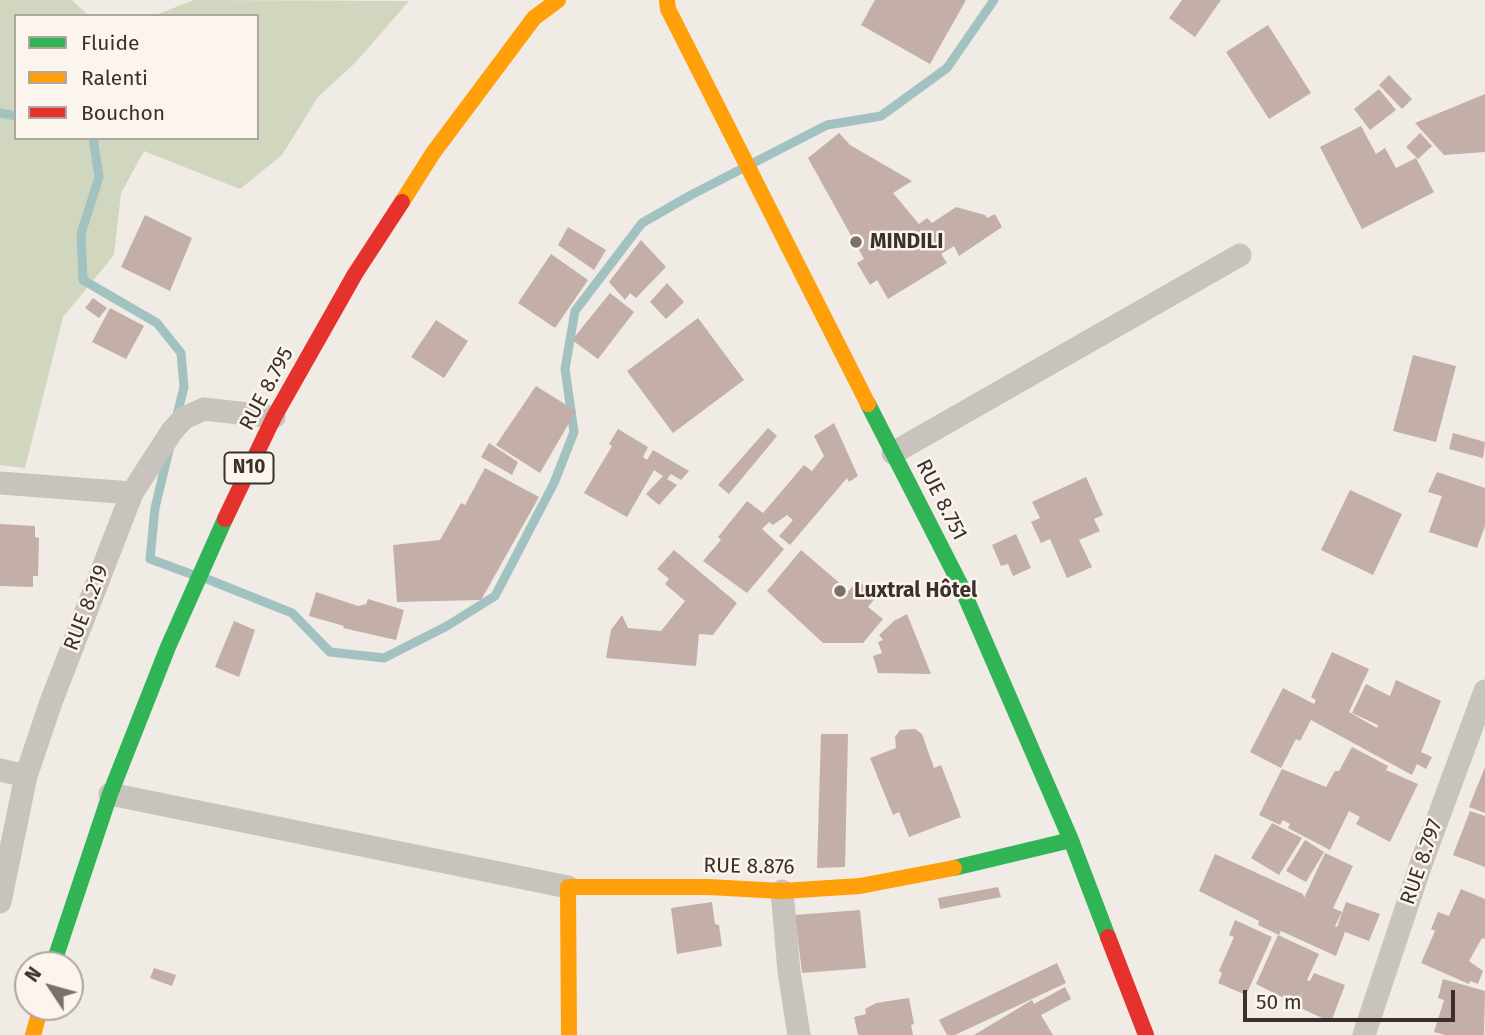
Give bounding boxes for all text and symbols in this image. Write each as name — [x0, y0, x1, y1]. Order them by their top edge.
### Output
legend — [14, 14, 259, 140]
text: Fluide — [81, 30, 139, 56]
text: Ralenti — [81, 65, 148, 91]
text: Bouchon — [81, 100, 165, 126]
place label: MINDILI — [870, 229, 943, 255]
marker: MINDILI — [848, 234, 864, 250]
street label: RUE 8.795 — [235, 343, 299, 435]
road number: N10 — [224, 453, 274, 484]
street label: RUE 8.751 — [910, 455, 972, 545]
street label: RUE 8.219 — [59, 562, 115, 654]
place label: Luxtral Hôtel — [854, 578, 977, 604]
marker: Luxtral Hôtel — [832, 583, 848, 599]
street label: RUE 8.797 — [1396, 816, 1448, 908]
street label: RUE 8.876 — [703, 854, 795, 880]
north arrow — [14, 951, 84, 1021]
text: N — [20, 963, 46, 986]
scale bar — [1247, 976, 1459, 1020]
text: 50 m — [1256, 989, 1302, 1015]

